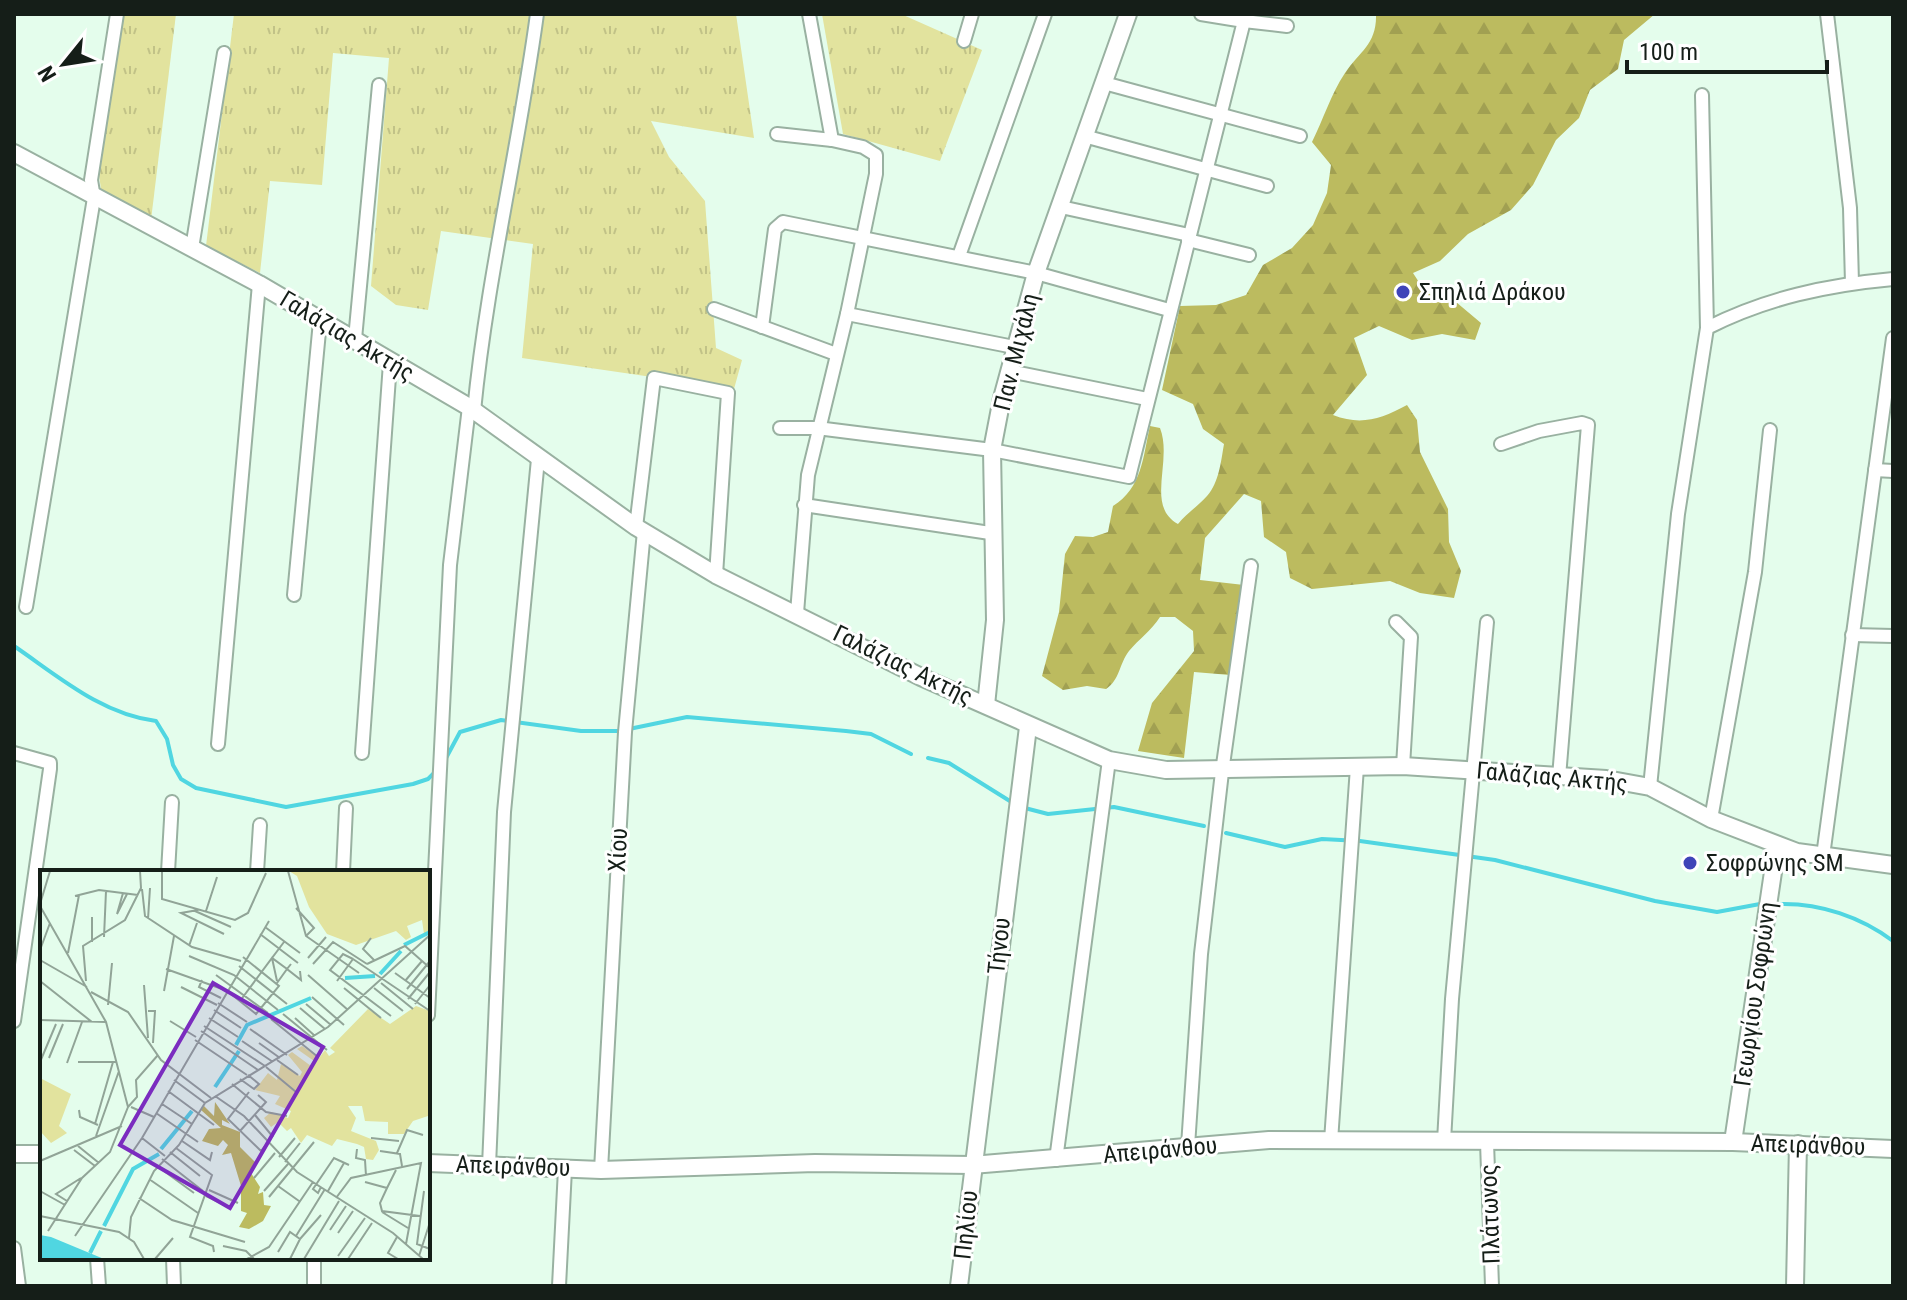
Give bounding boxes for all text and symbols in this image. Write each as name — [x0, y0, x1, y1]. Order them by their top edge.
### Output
north arrow — [24, 24, 104, 104]
scale bar — [1627, 24, 1827, 74]
text: 100 m — [1639, 38, 1698, 66]
text: N — [33, 62, 61, 86]
place label: Σπηλιά Δράκου — [1419, 278, 1566, 306]
marker: Σπηλιά Δράκου — [1394, 283, 1412, 301]
street label: Γαλάζιας Ακτής — [275, 285, 419, 387]
street label: Παν. Μιχάλη — [988, 290, 1044, 414]
street label: Γαλάζιας Ακτής — [829, 619, 977, 711]
street label: Γαλάζιας Ακτής — [1475, 756, 1629, 798]
street label: Χίου — [603, 827, 633, 873]
place label: Σοφρώνης SM — [1706, 849, 1844, 877]
marker: Σοφρώνης SM — [1681, 854, 1699, 872]
inset map — [40, 870, 430, 1260]
street label: Γεωργίου Σοφρώνη — [1728, 900, 1782, 1088]
street label: Τήνου — [982, 916, 1016, 976]
street label: Απειράνθου — [1750, 1129, 1866, 1161]
street label: Απειράνθου — [1102, 1131, 1218, 1169]
street label: Απειράνθου — [455, 1150, 571, 1182]
street label: Πλάτωνος — [1474, 1164, 1506, 1264]
street label: Πηλίου — [948, 1189, 984, 1261]

